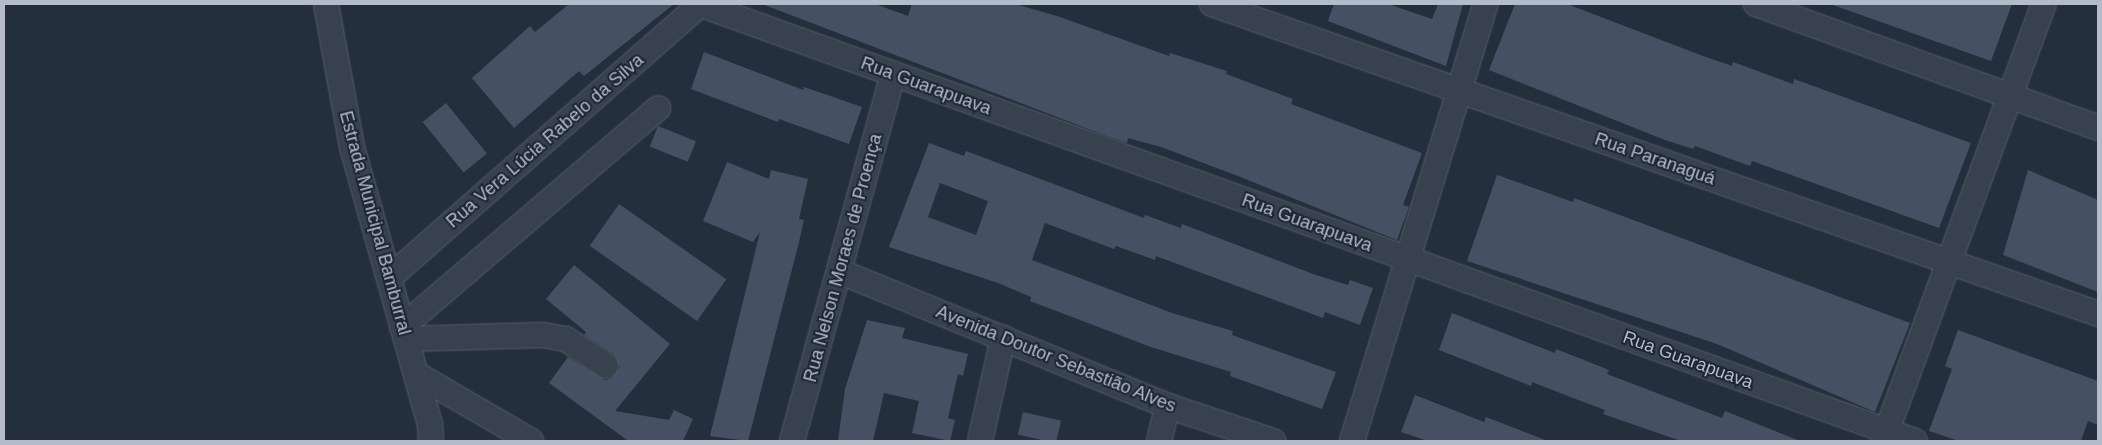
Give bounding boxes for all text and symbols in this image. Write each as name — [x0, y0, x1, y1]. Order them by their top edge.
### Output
street label: Rua Vera Lúcia Rabelo da Silva — [442, 49, 648, 233]
street label: Rua Guarapuava — [858, 52, 994, 120]
street label: Estrada Municipal Bamburral — [335, 109, 415, 337]
street label: Rua Paranaguá — [1592, 128, 1718, 190]
street label: Rua Nelson Moraes de Proença — [799, 131, 887, 385]
street label: Rua Guarapuava — [1239, 189, 1375, 257]
street label: Avenida Doutor Sebastião Alves — [932, 301, 1180, 417]
street label: Rua Guarapuava — [1620, 326, 1756, 394]

